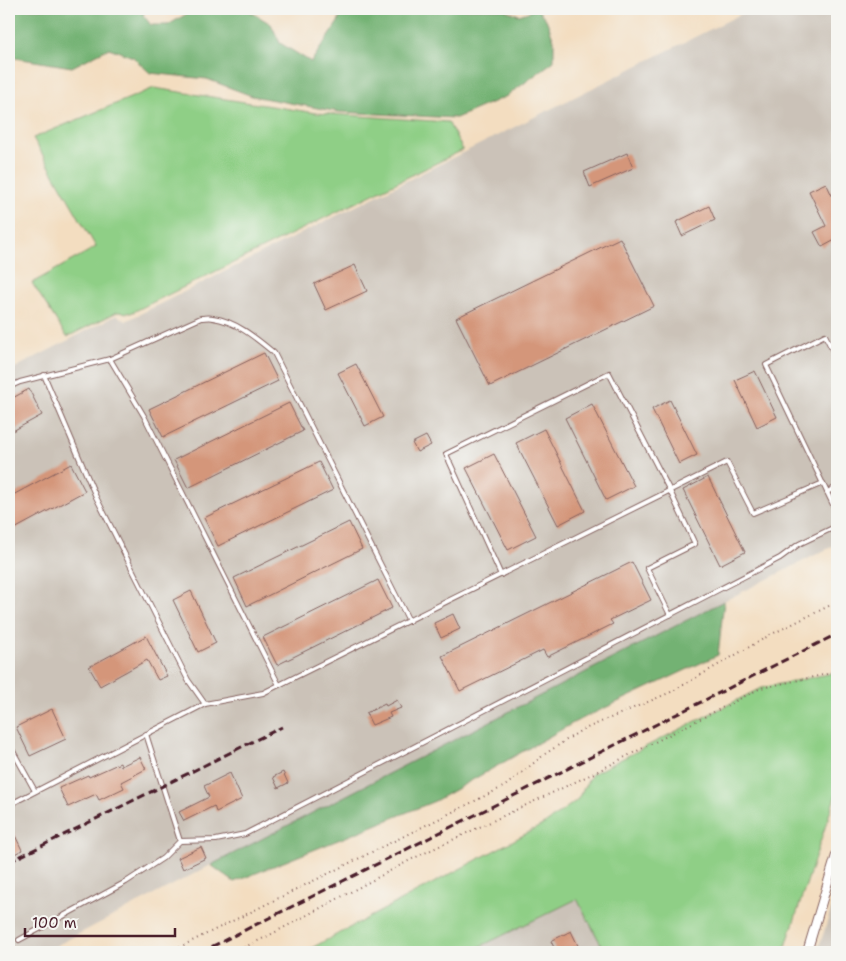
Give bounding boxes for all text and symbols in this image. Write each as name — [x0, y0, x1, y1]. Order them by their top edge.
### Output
scale bar — [25, 906, 175, 938]
text: 100 m — [32, 913, 77, 933]

